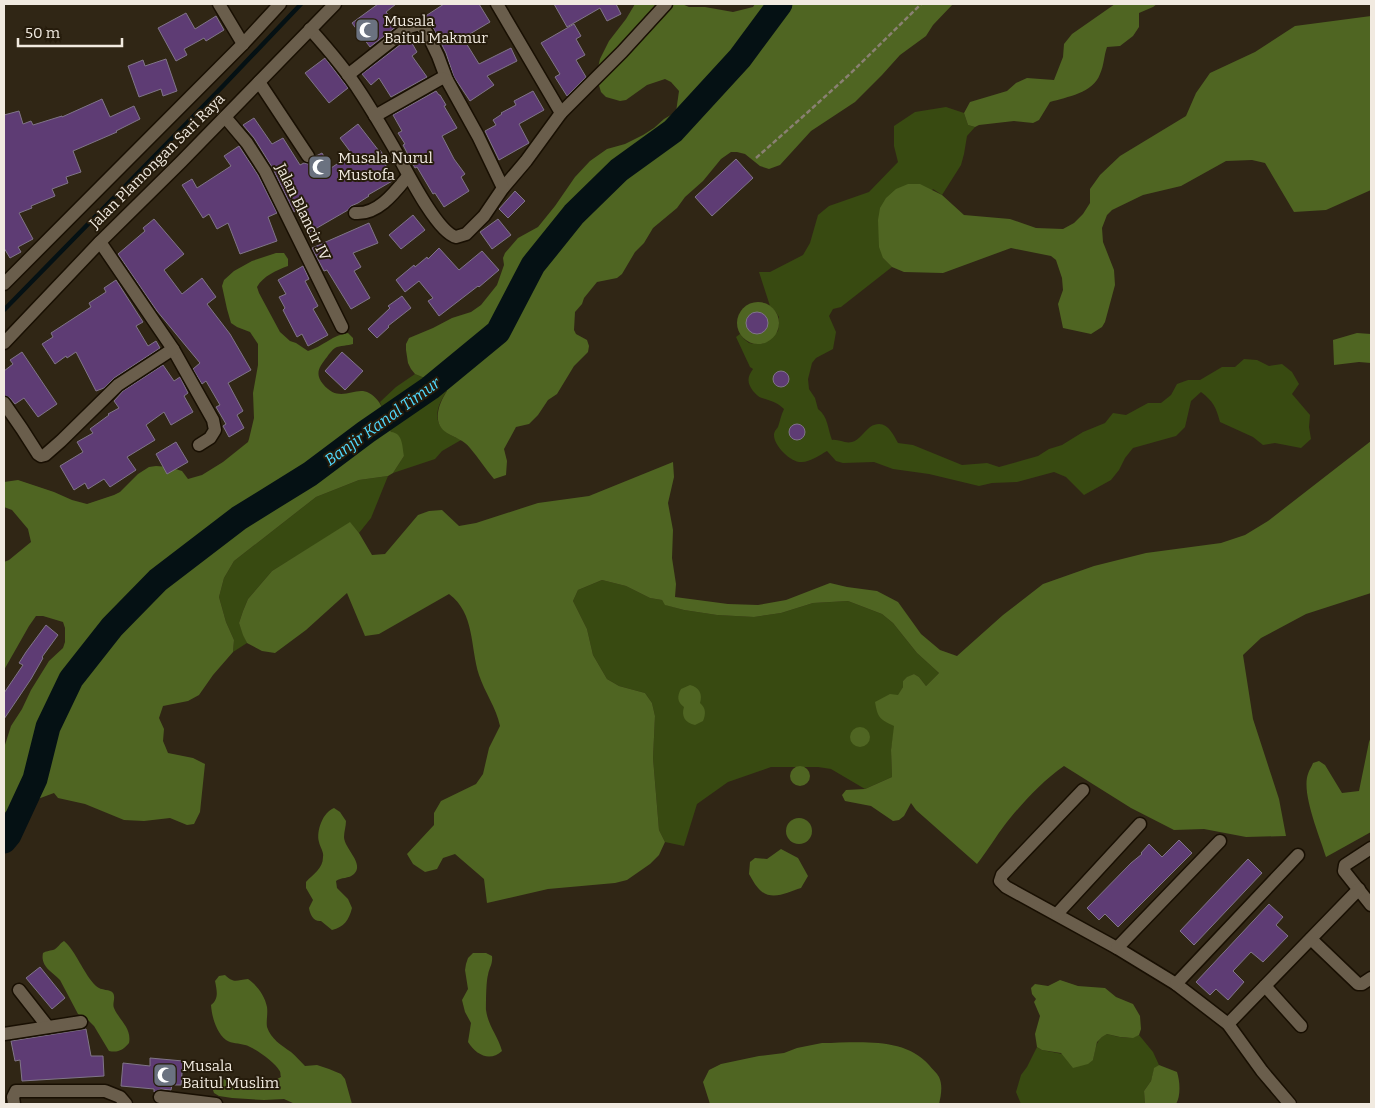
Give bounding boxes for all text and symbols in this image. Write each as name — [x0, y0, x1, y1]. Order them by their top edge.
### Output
place label: Musala Baitul Makmur — [384, 12, 488, 47]
scale bar — [18, 15, 121, 47]
mosque icon: Musala Baitul Makmur — [354, 17, 380, 43]
text: 50 m — [25, 24, 61, 42]
street label: Jalan Plamongan Sari Raya — [85, 90, 228, 233]
place label: Musala Nurul Mustofa — [338, 149, 433, 184]
mosque icon: Musala Nurul Mustofa — [307, 154, 333, 180]
street label: Jalan Blancir IV — [271, 160, 335, 264]
water label: Banjir Kanal Timur — [321, 372, 445, 470]
place label: Musala Baitul Muslim — [182, 1057, 280, 1092]
mosque icon: Musala Baitul Muslim — [152, 1062, 178, 1088]

